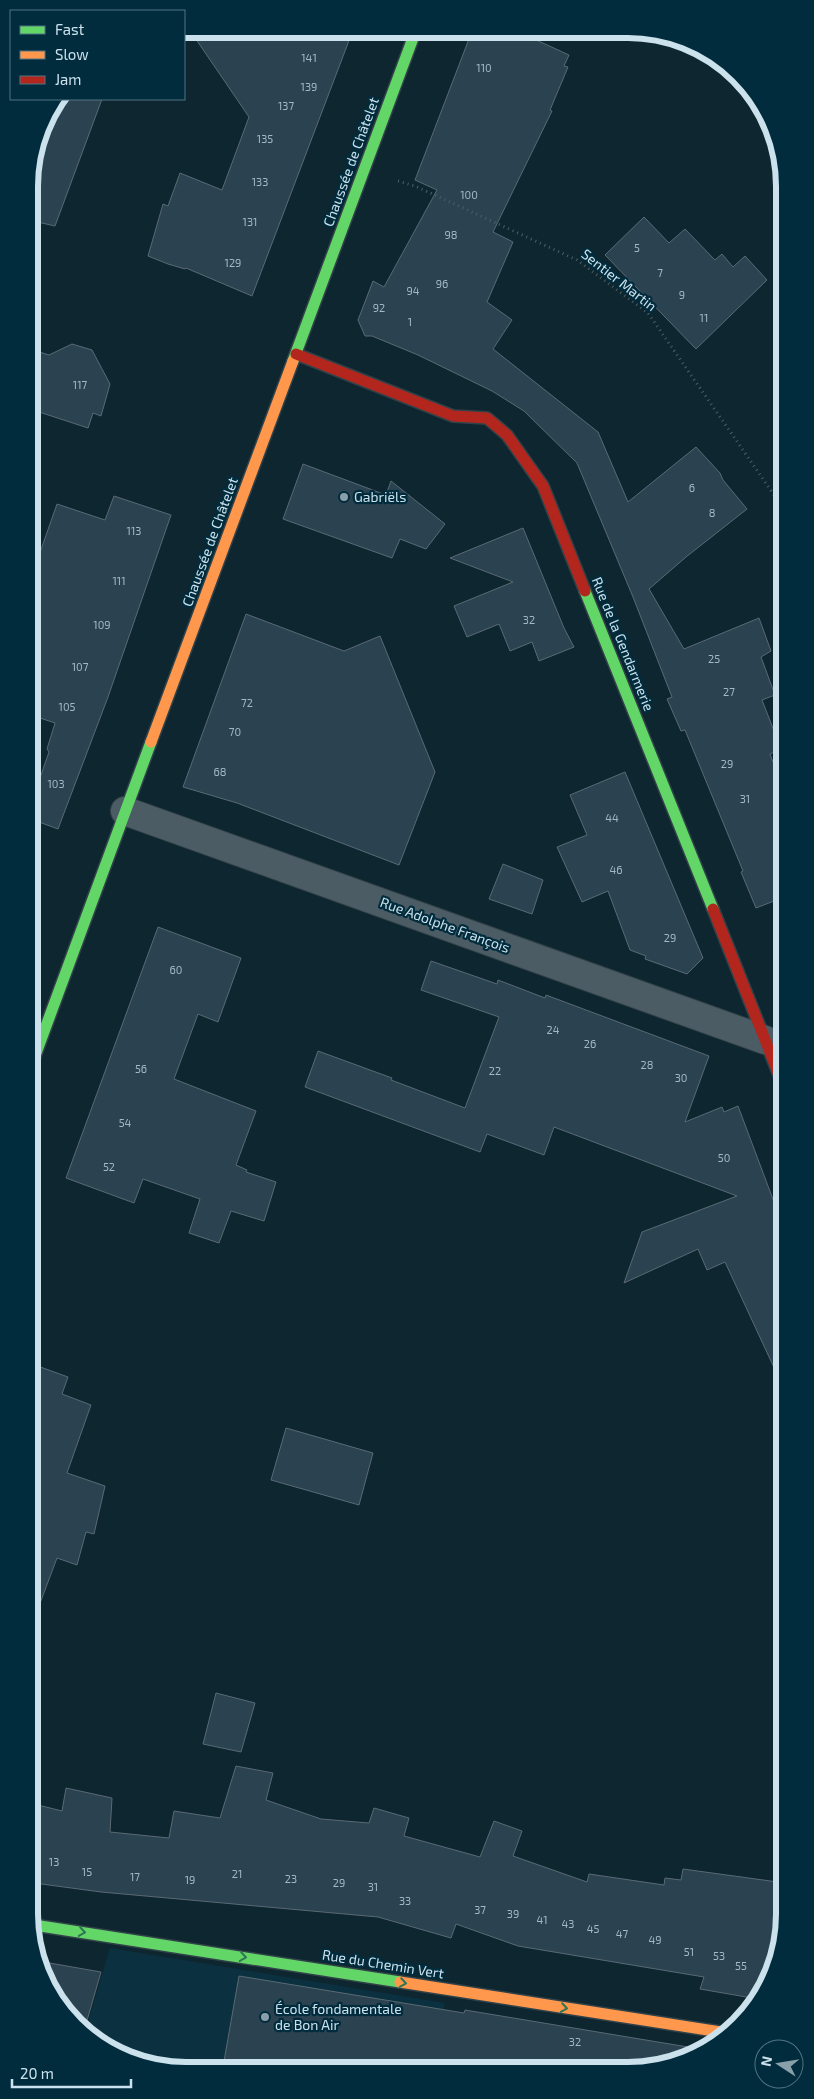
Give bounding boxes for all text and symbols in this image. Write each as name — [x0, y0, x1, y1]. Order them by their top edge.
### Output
legend — [10, 10, 185, 100]
text: Fast — [55, 20, 85, 38]
text: Slow — [55, 45, 89, 63]
house number: 141 — [301, 51, 317, 64]
house number: 110 — [476, 61, 492, 74]
text: Jam — [55, 70, 81, 88]
house number: 139 — [301, 80, 317, 93]
street label: Chaussée de Châtelet — [319, 95, 382, 229]
house number: 137 — [278, 99, 294, 112]
house number: 135 — [257, 132, 273, 145]
house number: 133 — [252, 175, 268, 188]
house number: 100 — [460, 188, 478, 201]
house number: 131 — [243, 215, 257, 228]
house number: 98 — [445, 228, 457, 241]
house number: 5 — [634, 241, 640, 254]
street label: Sentier Martin — [578, 245, 660, 314]
house number: 129 — [225, 256, 241, 269]
house number: 7 — [657, 266, 663, 279]
house number: 96 — [436, 277, 448, 290]
house number: 94 — [406, 284, 420, 297]
house number: 9 — [679, 288, 685, 301]
house number: 92 — [373, 301, 385, 314]
house number: 11 — [700, 311, 708, 324]
house number: 1 — [408, 315, 412, 328]
house number: 117 — [73, 378, 88, 391]
street label: Chaussée de Châtelet — [178, 475, 241, 609]
house number: 6 — [689, 481, 695, 494]
place label: Gabriëls — [354, 488, 406, 505]
marker: Gabriëls — [338, 491, 350, 503]
house number: 8 — [709, 506, 715, 519]
house number: 113 — [127, 524, 141, 537]
house number: 111 — [112, 574, 126, 587]
street label: Rue de la Gendarmerie — [589, 574, 658, 713]
house number: 32 — [523, 613, 535, 626]
house number: 109 — [93, 618, 111, 631]
house number: 25 — [708, 652, 720, 665]
house number: 107 — [72, 660, 89, 673]
house number: 27 — [723, 685, 735, 698]
house number: 72 — [241, 696, 253, 709]
house number: 105 — [59, 700, 76, 713]
house number: 70 — [229, 725, 241, 738]
house number: 29 — [721, 757, 733, 770]
house number: 68 — [214, 765, 226, 778]
house number: 103 — [47, 777, 65, 790]
house number: 31 — [740, 792, 750, 805]
house number: 44 — [605, 811, 619, 824]
house number: 46 — [609, 863, 623, 876]
street label: Rue Adolphe François — [378, 893, 512, 957]
house number: 29 — [664, 931, 676, 944]
house number: 60 — [170, 963, 182, 976]
house number: 24 — [547, 1023, 560, 1036]
house number: 26 — [584, 1037, 596, 1050]
house number: 28 — [641, 1058, 653, 1071]
house number: 56 — [135, 1062, 147, 1075]
house number: 22 — [489, 1064, 501, 1077]
house number: 30 — [675, 1071, 687, 1084]
house number: 54 — [119, 1116, 132, 1129]
house number: 50 — [718, 1151, 730, 1164]
house number: 52 — [103, 1160, 115, 1173]
house number: 13 — [49, 1855, 59, 1868]
house number: 15 — [82, 1865, 92, 1878]
house number: 21 — [232, 1867, 242, 1880]
house number: 17 — [130, 1870, 140, 1883]
house number: 23 — [285, 1872, 297, 1885]
house number: 19 — [185, 1873, 195, 1886]
house number: 29 — [333, 1876, 345, 1889]
house number: 31 — [368, 1880, 378, 1893]
house number: 33 — [399, 1894, 411, 1907]
house number: 37 — [474, 1903, 486, 1916]
house number: 39 — [507, 1907, 519, 1920]
house number: 41 — [536, 1913, 548, 1926]
house number: 43 — [562, 1917, 574, 1930]
house number: 45 — [587, 1922, 599, 1935]
one-way arrow — [78, 1927, 86, 1937]
house number: 47 — [616, 1927, 629, 1940]
house number: 49 — [648, 1933, 662, 1946]
street label: Rue du Chemin Vert — [321, 1945, 445, 1982]
house number: 51 — [684, 1945, 694, 1958]
house number: 53 — [713, 1949, 725, 1962]
one-way arrow — [238, 1952, 247, 1962]
house number: 55 — [735, 1959, 747, 1972]
one-way arrow — [399, 1977, 408, 1987]
place label: École fondamentale de Bon Air — [275, 2000, 402, 2033]
one-way arrow — [559, 2002, 568, 2012]
marker: École fondamentale de Bon Air — [259, 2011, 271, 2023]
house number: 32 — [569, 2035, 581, 2048]
north arrow — [754, 2039, 804, 2089]
text: N — [756, 2054, 775, 2068]
scale bar — [12, 2056, 131, 2088]
text: 20 m — [20, 2064, 54, 2082]

